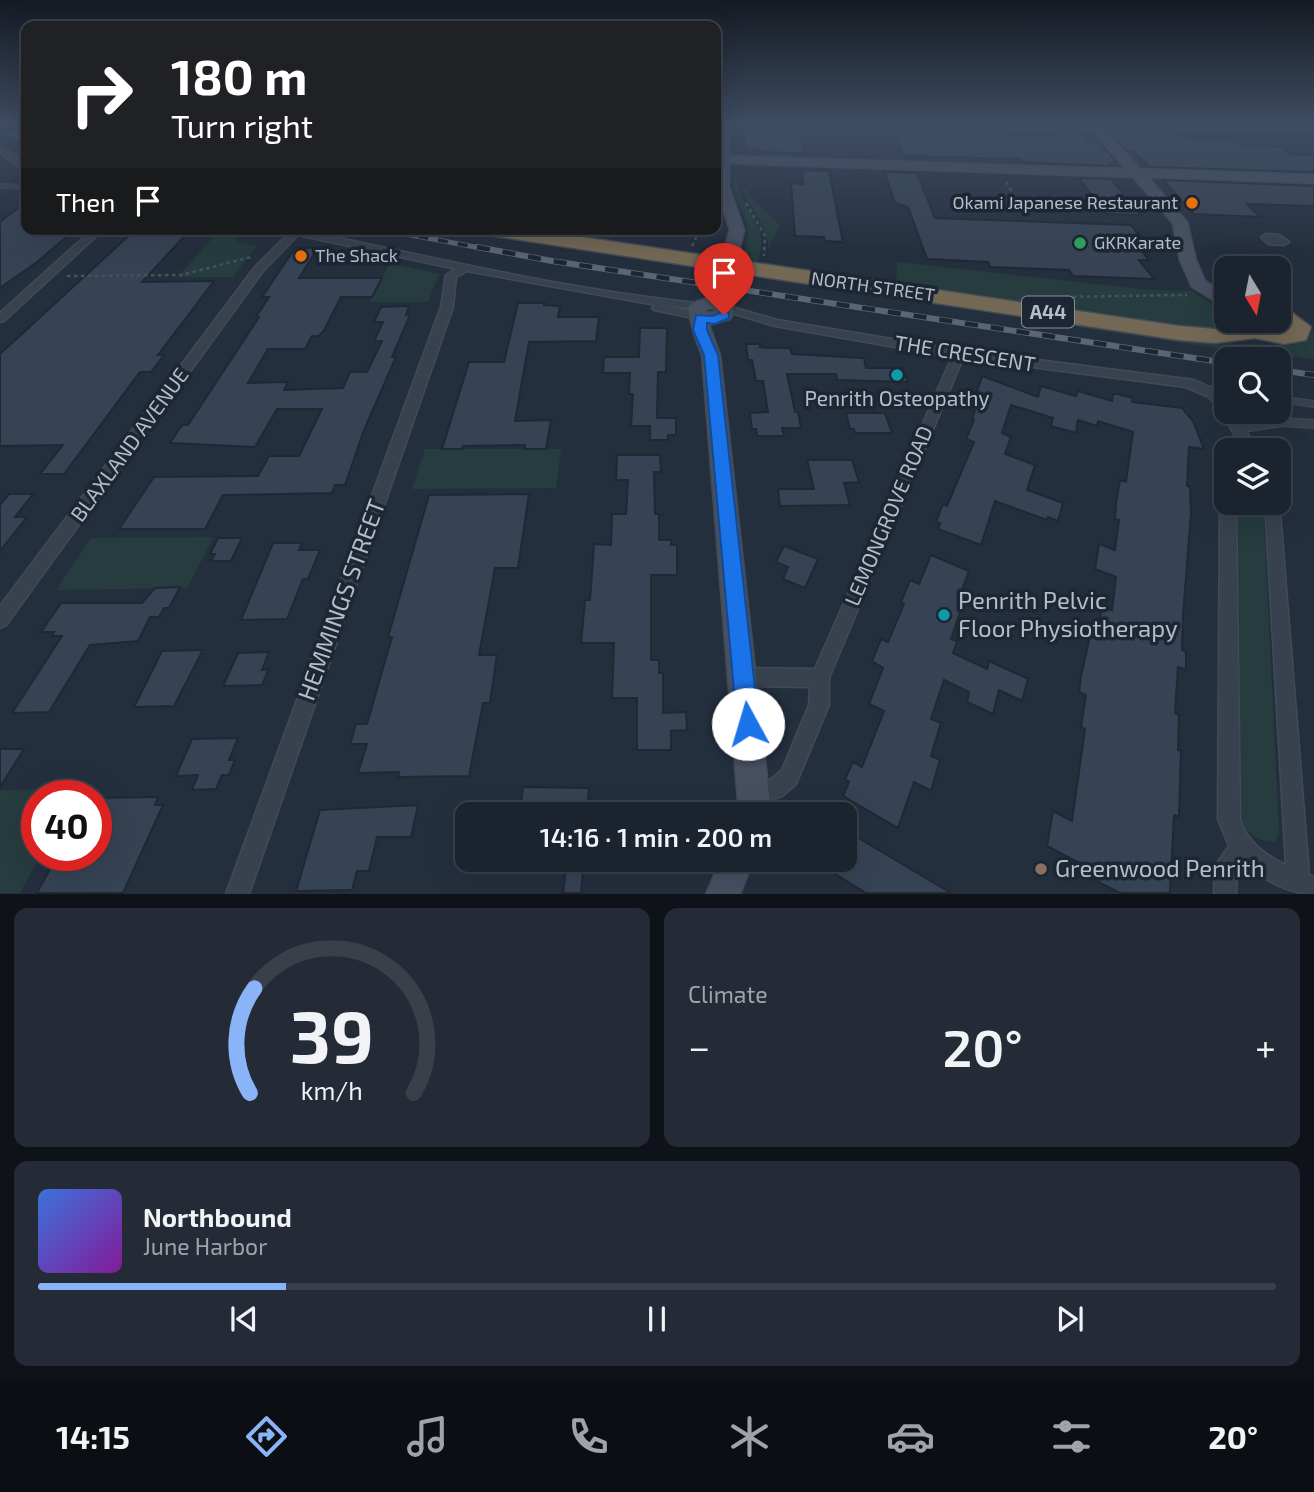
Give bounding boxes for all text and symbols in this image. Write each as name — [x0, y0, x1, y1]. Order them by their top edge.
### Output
text: 180 m — [171, 46, 307, 105]
icon: right — [56, 49, 147, 140]
text: Turn right — [171, 106, 313, 144]
icon: arrive — [129, 182, 167, 220]
text: Then — [56, 186, 115, 217]
place label: Okami Japanese Restaurant — [953, 191, 1178, 213]
marker: Okami Japanese Restaurant — [1184, 195, 1200, 211]
place label: GKRKarate — [1094, 231, 1181, 253]
marker: GKRKarate — [1072, 235, 1088, 251]
pin — [694, 243, 754, 315]
place label: The Shack — [315, 244, 398, 266]
marker: The Shack — [293, 248, 309, 264]
icon: arrive — [705, 254, 743, 292]
north arrow — [1214, 256, 1292, 332]
map controls — [1214, 256, 1291, 515]
street label: NORTH STREET — [810, 266, 937, 306]
road number: A44 — [1022, 296, 1074, 328]
street label: THE CRESCENT — [893, 329, 1037, 376]
button: search — [1214, 347, 1291, 424]
street label: BLAXLAND AVENUE — [65, 362, 193, 526]
marker: Penrith Osteopathy — [889, 367, 905, 383]
place label: Penrith Osteopathy — [804, 385, 990, 410]
street label: LEMONGROVE ROAD — [838, 422, 937, 609]
button: layers — [1214, 438, 1291, 515]
street label: HEMMINGS STREET — [291, 495, 390, 704]
place label: Penrith Pelvic Floor Physiotherapy — [958, 585, 1178, 642]
marker: Penrith Pelvic Floor Physiotherapy — [936, 607, 952, 623]
position arrow — [711, 687, 785, 761]
speed limit sign: 40 — [21, 780, 112, 871]
text: 14:16 · 1 min · 200 m — [540, 821, 772, 852]
place label: Greenwood Penrith — [1055, 853, 1265, 882]
marker: Greenwood Penrith — [1033, 861, 1049, 877]
text: Climate — [688, 980, 768, 1008]
text: 39 — [290, 991, 374, 1079]
text: 20° — [942, 1015, 1023, 1077]
text: − — [688, 1023, 710, 1069]
text: + — [1255, 1023, 1276, 1069]
text: km/h — [301, 1075, 363, 1105]
text: Northbound — [143, 1201, 292, 1232]
text: June Harbor — [143, 1232, 267, 1260]
icon: previous — [225, 1300, 263, 1338]
icon: pause — [638, 1300, 676, 1338]
icon: next — [1051, 1300, 1089, 1338]
icon: directions — [242, 1412, 291, 1461]
icon: music — [403, 1412, 452, 1461]
icon: phone — [564, 1412, 613, 1461]
icon: climate — [725, 1412, 774, 1461]
icon: car — [886, 1412, 935, 1461]
icon: filters — [1047, 1412, 1096, 1461]
text: 14:15 — [56, 1417, 130, 1455]
text: 20° — [1208, 1417, 1258, 1455]

